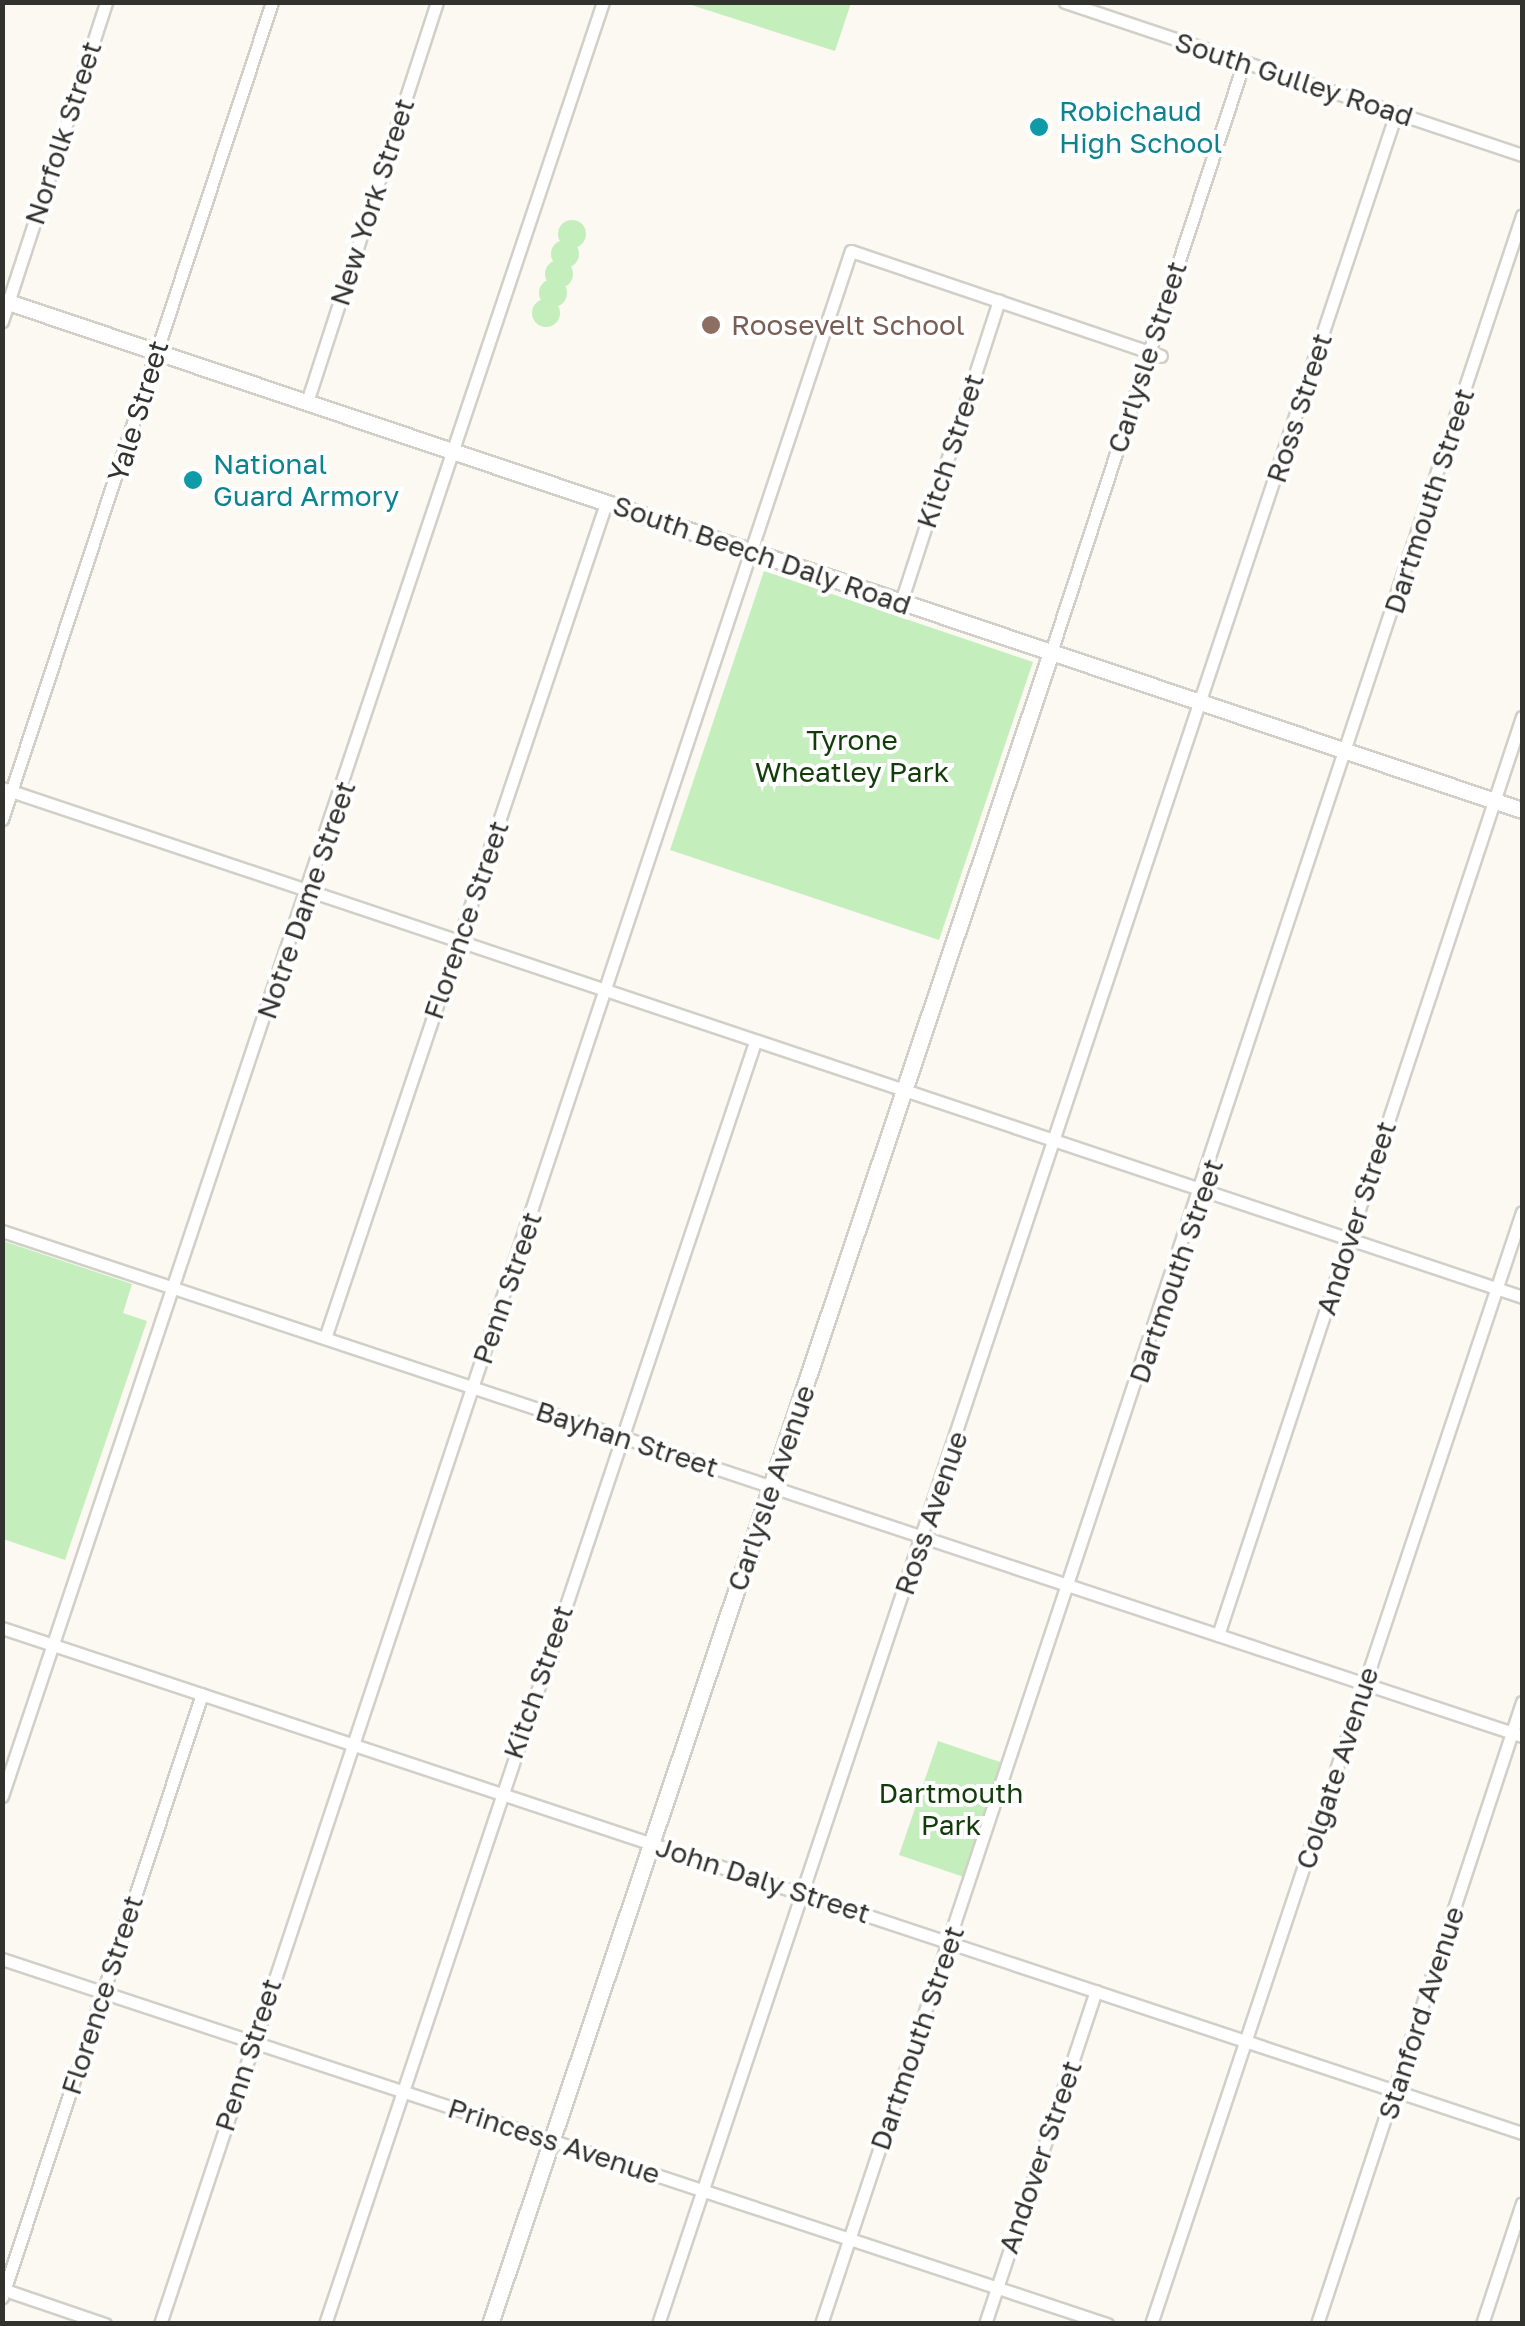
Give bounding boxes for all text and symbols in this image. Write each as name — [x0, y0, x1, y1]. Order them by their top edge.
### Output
street label: South Gulley Road — [1171, 25, 1417, 133]
street label: Norfolk Street — [18, 37, 108, 229]
street label: New York Street — [323, 94, 421, 310]
place label: Robichaud High School — [1059, 94, 1222, 160]
marker: Robichaud High School — [1028, 116, 1050, 138]
street label: Carlysle Street — [1100, 257, 1194, 457]
place label: Roosevelt School — [731, 308, 965, 342]
marker: Roosevelt School — [700, 314, 722, 336]
street label: Ross Street — [1259, 329, 1339, 487]
street label: Yale Street — [101, 336, 175, 486]
street label: Kitch Street — [909, 370, 991, 532]
street label: Dartmouth Street — [1377, 384, 1481, 618]
place label: National Guard Armory — [213, 447, 399, 513]
marker: National Guard Armory — [182, 469, 204, 491]
street label: South Beech Daly Road — [609, 488, 915, 622]
park label: Tyrone Wheatley Park — [755, 723, 949, 789]
street label: Notre Dame Street — [250, 777, 362, 1023]
street label: Florence Street — [416, 816, 516, 1024]
street label: Andover Street — [1309, 1117, 1403, 1319]
street label: Dartmouth Street — [1122, 1154, 1230, 1388]
street label: Penn Street — [465, 1208, 549, 1368]
street label: Carlysle Avenue — [720, 1381, 822, 1595]
street label: Bayhan Street — [532, 1394, 722, 1484]
street label: Ross Avenue — [887, 1427, 975, 1599]
street label: Kitch Street — [496, 1601, 580, 1763]
street label: Colgate Avenue — [1288, 1663, 1386, 1873]
park label: Dartmouth Park — [878, 1776, 1024, 1842]
street label: John Daly Street — [652, 1830, 874, 1930]
street label: Florence Street — [54, 1891, 150, 2099]
street label: Stanford Avenue — [1371, 1902, 1471, 2124]
street label: Dartmouth Street — [863, 1921, 971, 2155]
street label: Penn Street — [208, 1974, 288, 2136]
street label: Andover Street — [991, 2056, 1089, 2258]
street label: Princess Avenue — [444, 2091, 664, 2191]

